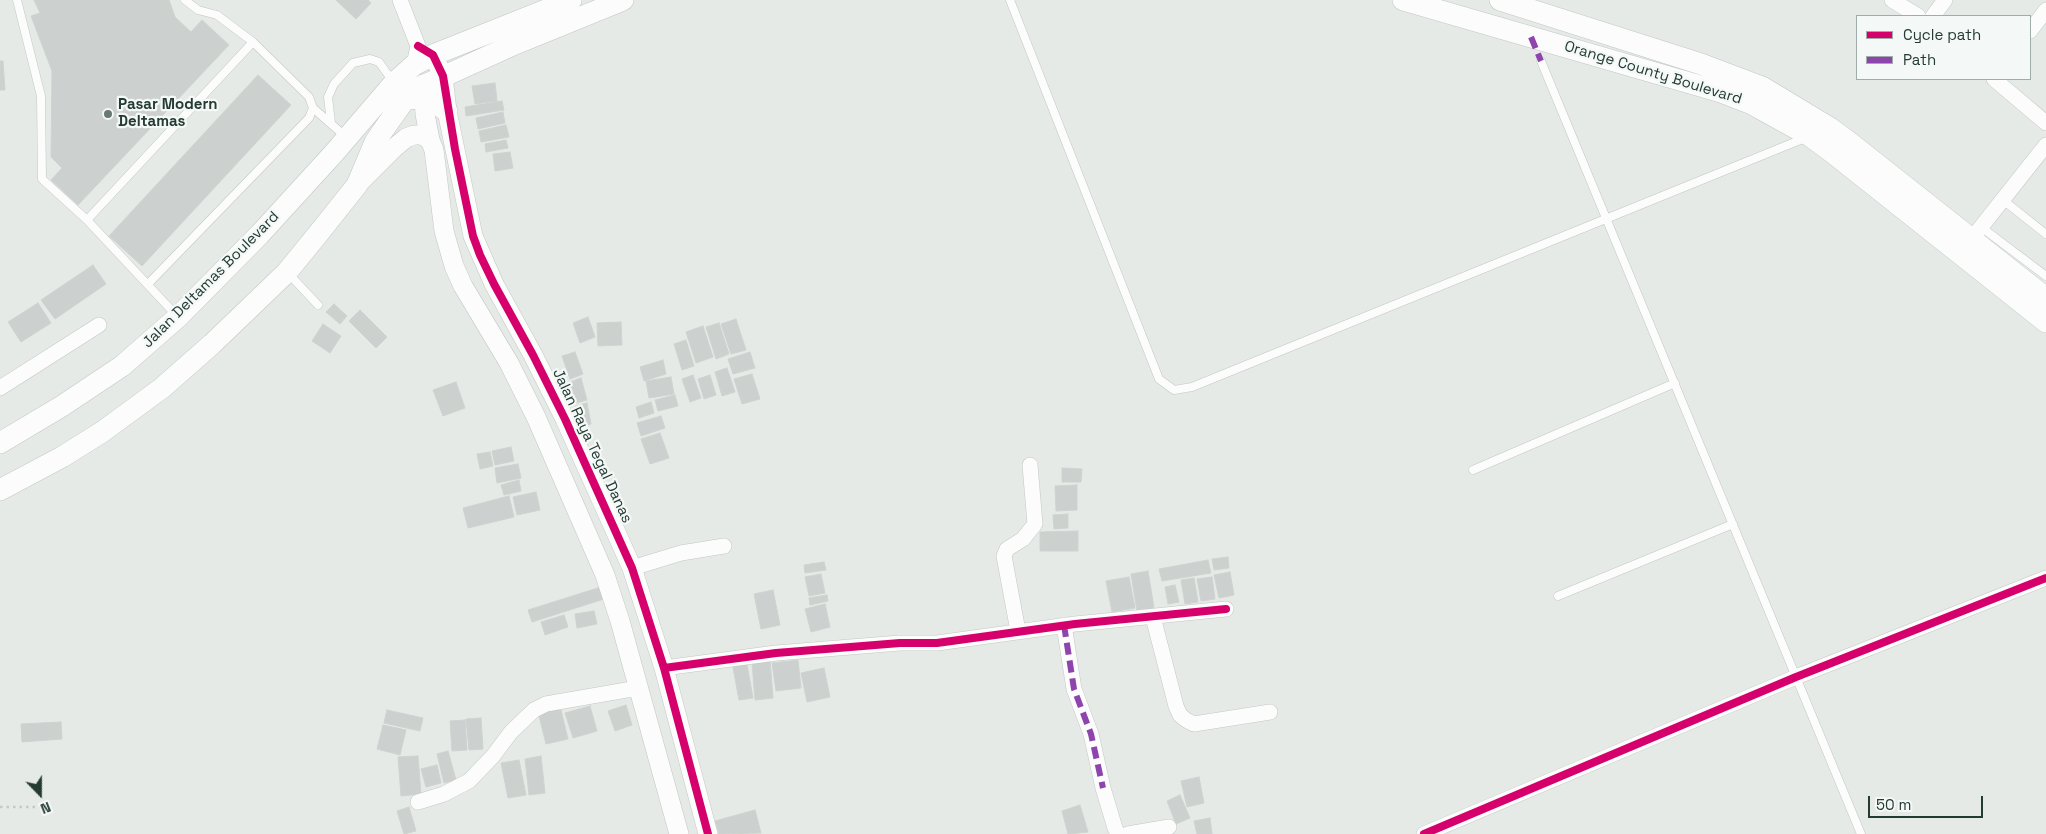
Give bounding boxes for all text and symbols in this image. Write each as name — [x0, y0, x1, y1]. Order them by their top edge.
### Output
legend — [1856, 15, 2031, 80]
text: Cycle path — [1903, 25, 1981, 44]
street label: Orange County Boulevard — [1562, 37, 1744, 109]
text: Path — [1903, 50, 1936, 69]
place label: Pasar Modern Deltamas — [118, 96, 218, 131]
marker: Pasar Modern Deltamas — [102, 108, 114, 120]
street label: Jalan Deltamas Boulevard — [139, 208, 283, 352]
street label: Jalan Raya Tegal Danas — [548, 366, 636, 526]
north arrow — [15, 769, 65, 819]
scale bar — [1871, 786, 1986, 818]
text: 50 m — [1876, 795, 1911, 814]
text: N — [38, 798, 53, 818]

